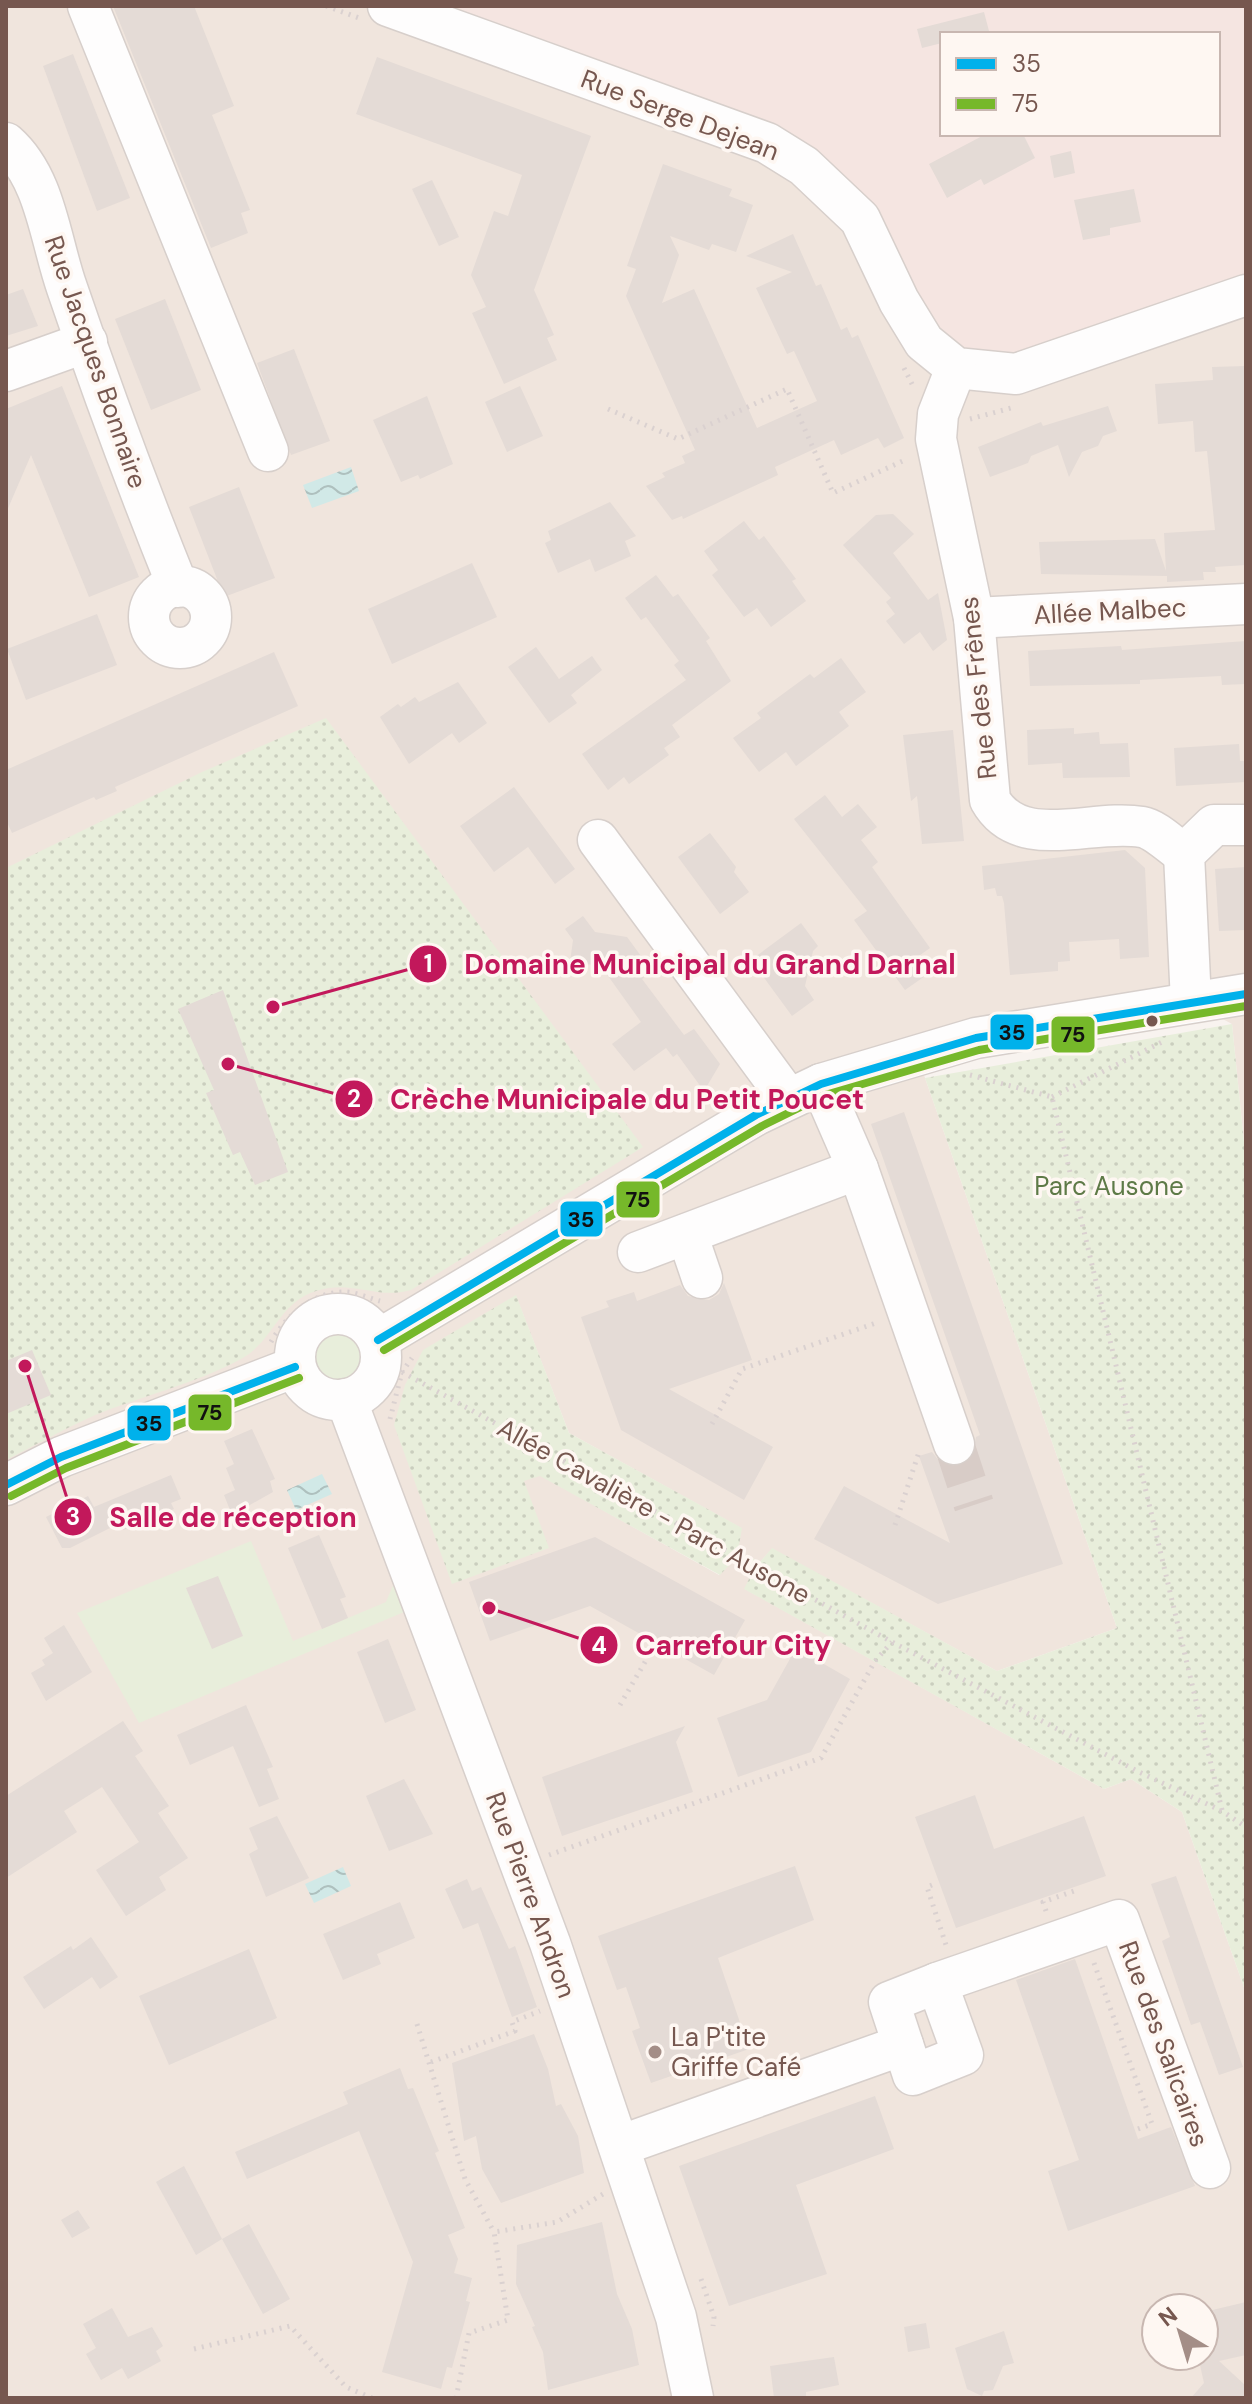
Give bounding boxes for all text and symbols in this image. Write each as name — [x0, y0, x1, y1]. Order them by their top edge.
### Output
legend — [940, 32, 1220, 136]
text: 35 — [1012, 48, 1041, 79]
street label: Rue Serge Dejean — [576, 62, 784, 168]
text: 75 — [1012, 88, 1039, 119]
street label: Rue Jacques Bonnaire — [37, 231, 155, 493]
street label: Allée Malbec — [1033, 590, 1187, 632]
street label: Rue des Frênes — [951, 595, 1005, 781]
callout: Domaine Municipal du Grand Darnal — [408, 938, 971, 990]
text: Domaine Municipal du Grand Darnal — [464, 946, 956, 983]
text: 1 — [424, 948, 432, 979]
line badge: 35 — [989, 1013, 1035, 1051]
unlabelled marker — [1144, 1013, 1160, 1029]
line badge: 75 — [1050, 1015, 1096, 1054]
text: 35 — [999, 1018, 1025, 1047]
text: 75 — [1061, 1020, 1085, 1049]
callout: Crèche Municipale du Petit Poucet — [334, 1073, 880, 1125]
text: Crèche Municipale du Petit Poucet — [390, 1081, 864, 1118]
text: 2 — [347, 1083, 361, 1114]
park label: Parc Ausone — [1034, 1169, 1184, 1203]
line badge: 75 — [615, 1180, 661, 1219]
text: 75 — [626, 1185, 650, 1214]
line badge: 35 — [559, 1200, 604, 1238]
text: 35 — [568, 1205, 594, 1234]
line badge: 75 — [187, 1393, 233, 1432]
text: 75 — [198, 1398, 222, 1427]
line badge: 35 — [126, 1404, 172, 1442]
text: 35 — [136, 1409, 162, 1438]
street label: Allée Cavalière - Parc Ausone — [491, 1411, 817, 1611]
callout: Salle de réception — [53, 1491, 372, 1543]
text: Salle de réception — [109, 1499, 357, 1536]
text: 3 — [66, 1501, 80, 1532]
callout: Carrefour City — [579, 1619, 847, 1671]
text: Carrefour City — [635, 1627, 831, 1664]
text: 4 — [591, 1630, 607, 1661]
street label: Rue Pierre Andron — [478, 1787, 584, 2003]
street label: Rue des Salicaires — [1111, 1936, 1217, 2152]
place label: La P'tite Griffe Café — [671, 2020, 801, 2084]
marker: La P'tite Griffe Café — [646, 2043, 664, 2061]
north arrow — [1140, 2292, 1220, 2372]
text: N — [1153, 2300, 1183, 2333]

